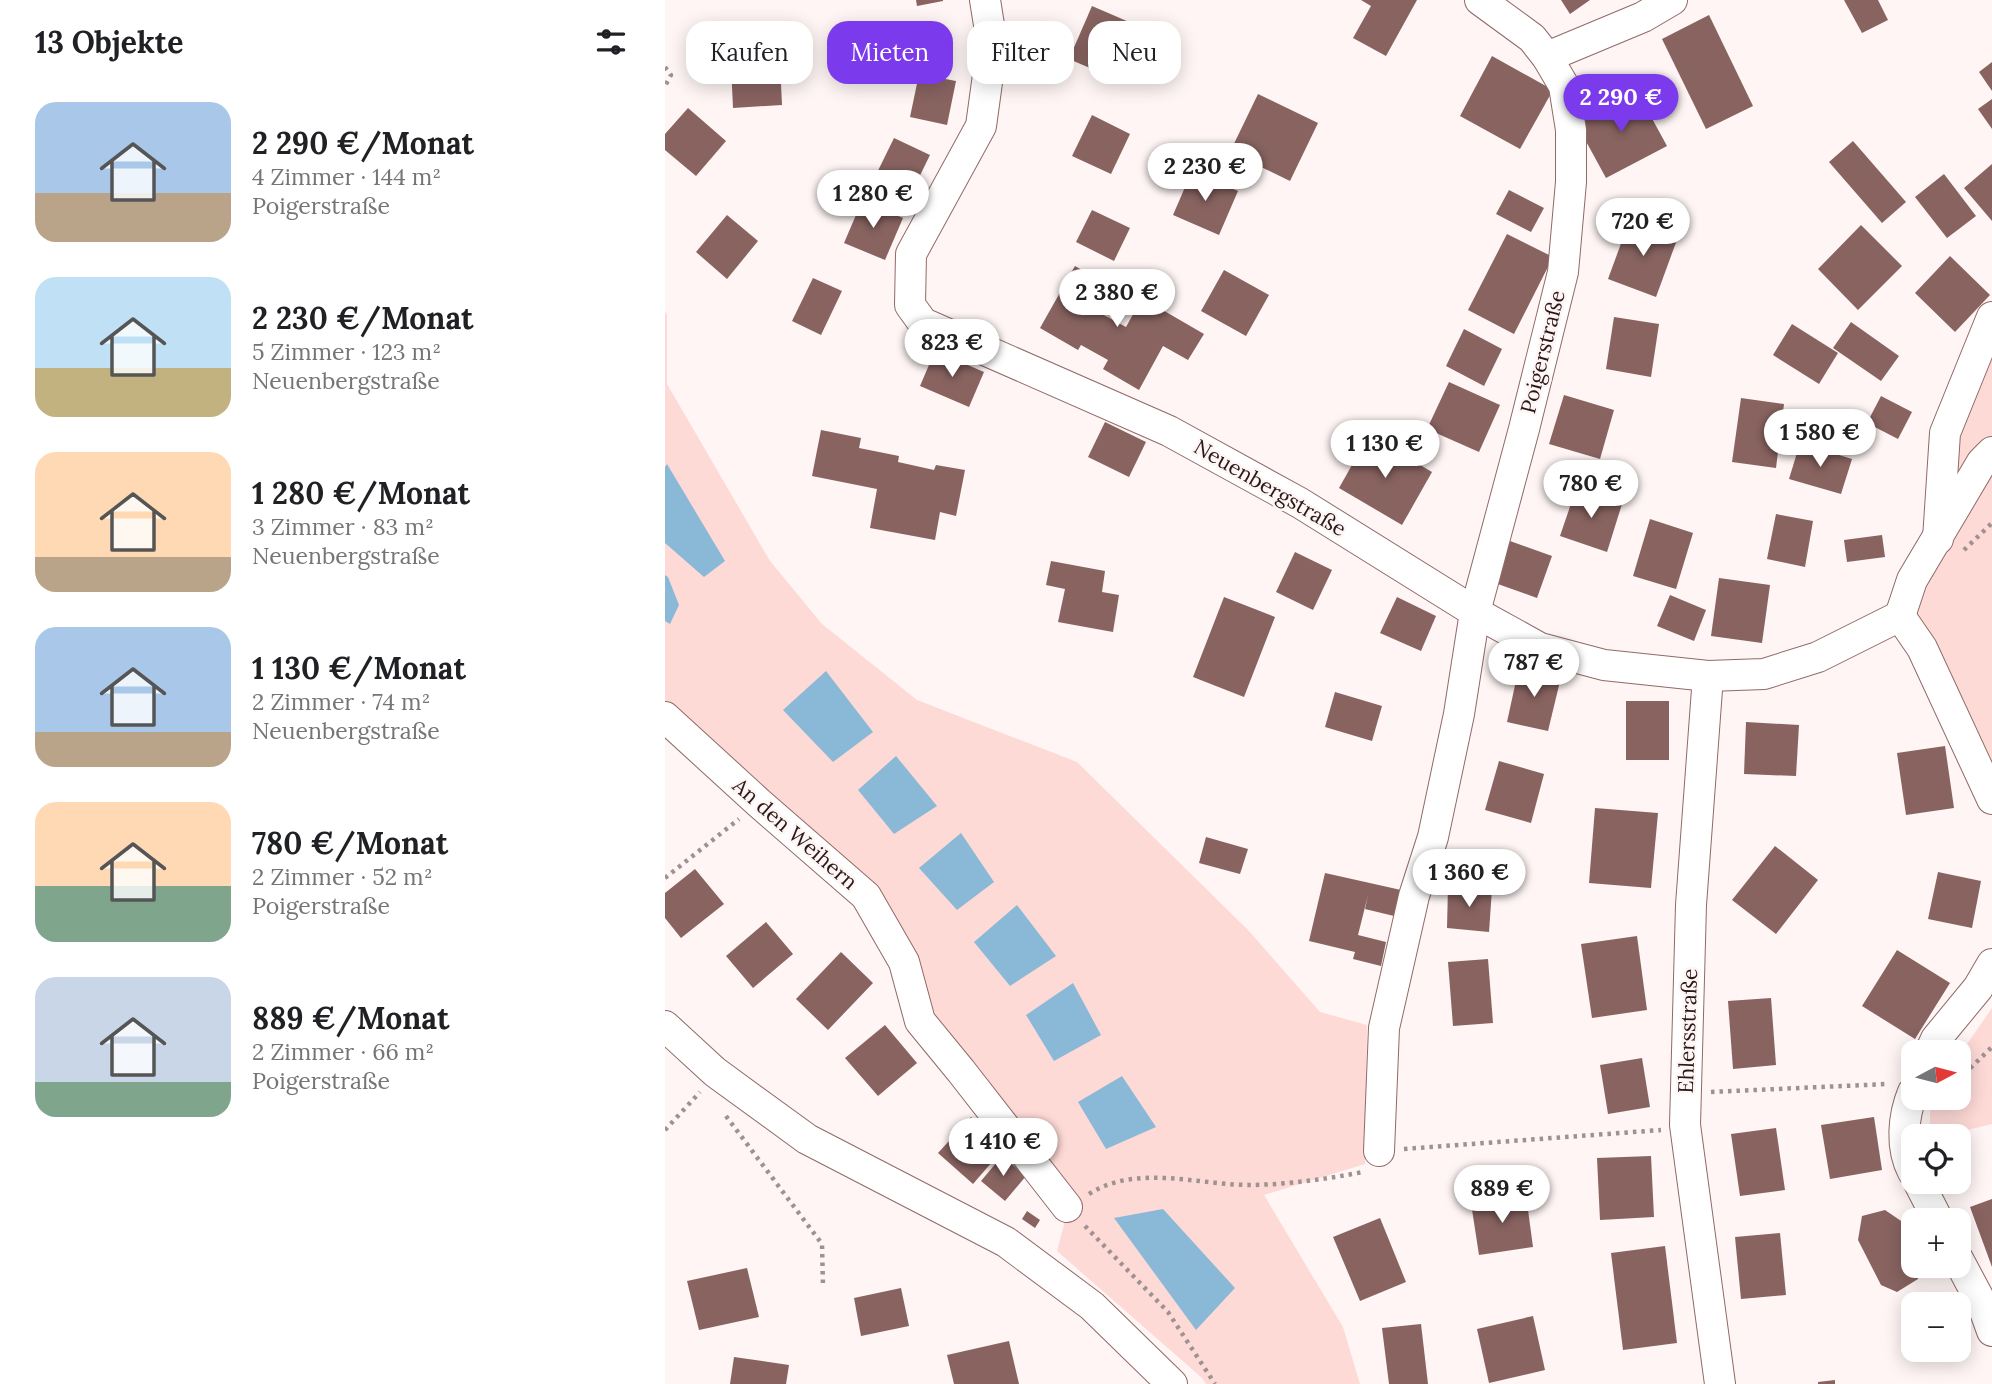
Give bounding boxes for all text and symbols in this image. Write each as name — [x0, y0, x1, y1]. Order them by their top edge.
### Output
chip: Kaufen — [686, 21, 813, 84]
chip: Mieten — [827, 21, 953, 84]
chip: Filter — [967, 21, 1074, 84]
chip: Neu — [1088, 21, 1181, 84]
text: 13 Objekte — [35, 23, 183, 61]
icon: filters — [592, 23, 630, 61]
pin: 2 290 € — [1556, 74, 1686, 134]
text: 2 290 € — [1579, 82, 1663, 111]
text: 2 290 €/Monat — [252, 124, 474, 162]
icon: home — [91, 130, 175, 214]
pin: 2 230 € — [1140, 144, 1270, 203]
text: 2 230 € — [1164, 151, 1246, 180]
text: 4 Zimmer · 144 m² — [252, 162, 441, 191]
pin: 1 280 € — [808, 170, 938, 230]
text: 1 280 € — [833, 178, 913, 207]
text: Poigerstraße — [252, 191, 390, 220]
pin: 720 € — [1594, 198, 1692, 258]
text: 720 € — [1612, 206, 1674, 235]
pin: 2 380 € — [1052, 270, 1182, 329]
text: 2 380 € — [1075, 277, 1159, 306]
street label: Poigerstraße — [1514, 287, 1571, 416]
text: 2 230 €/Monat — [252, 299, 473, 337]
icon: home — [91, 305, 175, 389]
pin: 823 € — [903, 320, 1001, 379]
text: 823 € — [921, 327, 983, 356]
text: 5 Zimmer · 123 m² — [252, 337, 441, 366]
text: Neuenbergstraße — [252, 366, 440, 395]
pin: 1 580 € — [1755, 410, 1885, 469]
text: 1 580 € — [1780, 417, 1860, 446]
pin: 1 130 € — [1320, 420, 1450, 480]
text: 1 130 € — [1347, 428, 1423, 457]
street label: Neuenbergstraße — [1189, 433, 1351, 542]
pin: 780 € — [1542, 461, 1640, 520]
text: 780 € — [1559, 468, 1623, 497]
text: 1 280 €/Monat — [252, 474, 470, 512]
icon: home — [91, 480, 175, 564]
text: 3 Zimmer · 83 m² — [252, 512, 434, 541]
text: Neuenbergstraße — [252, 541, 440, 570]
pin: 787 € — [1485, 640, 1583, 699]
text: 787 € — [1504, 647, 1564, 676]
text: 1 130 €/Monat — [252, 649, 466, 687]
icon: home — [91, 655, 175, 739]
text: 2 Zimmer · 74 m² — [252, 687, 430, 716]
text: Neuenbergstraße — [252, 716, 440, 745]
street label: An den Weihern — [727, 771, 864, 895]
text: 780 €/Monat — [252, 824, 448, 862]
icon: home — [91, 830, 175, 914]
pin: 1 360 € — [1404, 850, 1534, 909]
text: 1 360 € — [1429, 857, 1509, 886]
text: 2 Zimmer · 52 m² — [252, 862, 433, 891]
text: Poigerstraße — [252, 891, 390, 920]
street label: Ehlersstraße — [1672, 968, 1703, 1094]
text: 889 €/Monat — [252, 999, 449, 1037]
icon: home — [91, 1005, 175, 1089]
text: 2 Zimmer · 66 m² — [252, 1037, 434, 1066]
north arrow — [1901, 1040, 1971, 1110]
map controls — [1901, 1040, 1971, 1362]
text: Poigerstraße — [252, 1066, 390, 1095]
pin: 1 410 € — [938, 1118, 1068, 1178]
button: locate — [1901, 1124, 1971, 1194]
text: 1 410 € — [965, 1126, 1041, 1155]
pin: 889 € — [1453, 1166, 1551, 1225]
text: 889 € — [1470, 1173, 1534, 1202]
button: + — [1901, 1208, 1971, 1278]
button: − — [1901, 1292, 1971, 1362]

